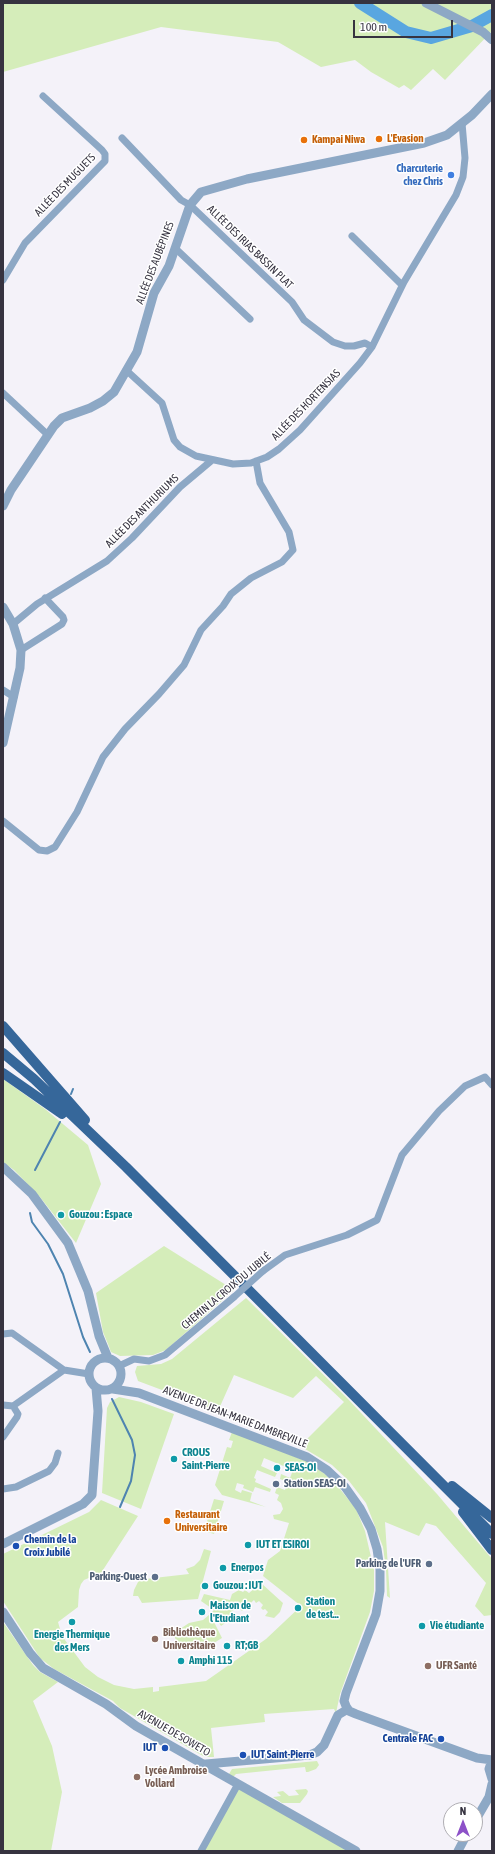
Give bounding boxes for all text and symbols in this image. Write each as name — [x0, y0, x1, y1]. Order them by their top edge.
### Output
scale bar — [355, 12, 455, 38]
text: 100 m — [360, 20, 387, 34]
place label: L'Evasion — [387, 132, 424, 146]
place label: Kampai Niwa — [312, 133, 365, 147]
marker: L'Evasion — [374, 134, 384, 144]
marker: Kampai Niwa — [299, 135, 309, 145]
street label: ALLÉE DES MUGUETS — [32, 151, 98, 219]
place label: Charcuterie chez Chris — [396, 162, 443, 188]
marker: Charcuterie chez Chris — [446, 170, 456, 180]
street label: ALLÉE DES IRIAS BASSIN PLAT — [204, 202, 296, 292]
street label: ALLÉE DES AUBÉPINES — [133, 220, 177, 306]
street label: ALLÉE DES HORTENSIAS — [269, 367, 343, 443]
street label: ALLÉE DES ANTHURIUMS — [103, 472, 181, 550]
place label: Gouzou : Espace — [69, 1208, 133, 1222]
marker: Gouzou : Espace — [56, 1210, 66, 1220]
street label: CHEMIN LA CROIX DU JUBILÉ — [179, 1250, 273, 1332]
street label: AVENUE DR JEAN-MARIE DAMBREVILLE — [161, 1383, 309, 1451]
place label: CROUS Saint-Pierre — [182, 1446, 230, 1472]
marker: CROUS Saint-Pierre — [169, 1454, 179, 1464]
place label: SEAS-OI — [285, 1461, 316, 1475]
marker: SEAS-OI — [272, 1463, 282, 1473]
place label: Station SEAS-OI — [284, 1477, 346, 1491]
marker: Station SEAS-OI — [271, 1479, 281, 1489]
place label: Restaurant Universitaire — [175, 1508, 227, 1534]
marker: Restaurant Universitaire — [162, 1516, 172, 1526]
place label: Chemin de la Croix Jubilé — [24, 1533, 76, 1559]
place label: IUT ET ESIROI — [256, 1538, 309, 1552]
marker: IUT ET ESIROI — [243, 1540, 253, 1550]
marker: Chemin de la Croix Jubilé — [11, 1541, 21, 1551]
place label: Parking de l'UFR — [356, 1557, 421, 1571]
marker: Parking de l'UFR — [424, 1559, 434, 1569]
place label: Enerpos — [231, 1561, 264, 1575]
marker: Enerpos — [218, 1563, 228, 1573]
place label: Parking-Ouest — [90, 1570, 147, 1584]
marker: Parking-Ouest — [150, 1572, 160, 1582]
place label: Gouzou : IUT — [213, 1579, 263, 1593]
marker: Gouzou : IUT — [200, 1581, 210, 1591]
place label: Station de test... — [306, 1595, 339, 1621]
place label: Maison de l'Etudiant — [210, 1599, 251, 1625]
marker: Station de test... — [293, 1603, 303, 1613]
marker: Maison de l'Etudiant — [197, 1607, 207, 1617]
marker: Energie Thermique des Mers — [67, 1617, 77, 1627]
place label: Vie étudiante — [430, 1619, 484, 1633]
marker: Vie étudiante — [417, 1621, 427, 1631]
place label: Bibliothèque Universitaire — [163, 1626, 216, 1652]
place label: Energie Thermique des Mers — [34, 1628, 110, 1654]
marker: Bibliothèque Universitaire — [150, 1634, 160, 1644]
place label: RT;GB — [235, 1639, 258, 1653]
marker: RT;GB — [222, 1641, 232, 1651]
place label: Amphi 115 — [189, 1654, 232, 1668]
marker: Amphi 115 — [176, 1656, 186, 1666]
place label: UFR Santé — [436, 1659, 477, 1673]
marker: UFR Santé — [423, 1661, 433, 1671]
street label: AVENUE DE SOWETO — [135, 1707, 213, 1759]
place label: Centrale FAC — [383, 1732, 433, 1746]
marker: Centrale FAC — [436, 1734, 446, 1744]
place label: IUT — [143, 1741, 157, 1755]
marker: IUT — [160, 1743, 170, 1753]
place label: IUT Saint-Pierre — [251, 1748, 314, 1762]
marker: IUT Saint-Pierre — [238, 1750, 248, 1760]
place label: Lycée Ambroise Vollard — [145, 1764, 207, 1790]
marker: Lycée Ambroise Vollard — [132, 1772, 142, 1782]
north arrow — [443, 1802, 483, 1842]
text: N — [460, 1805, 466, 1817]

